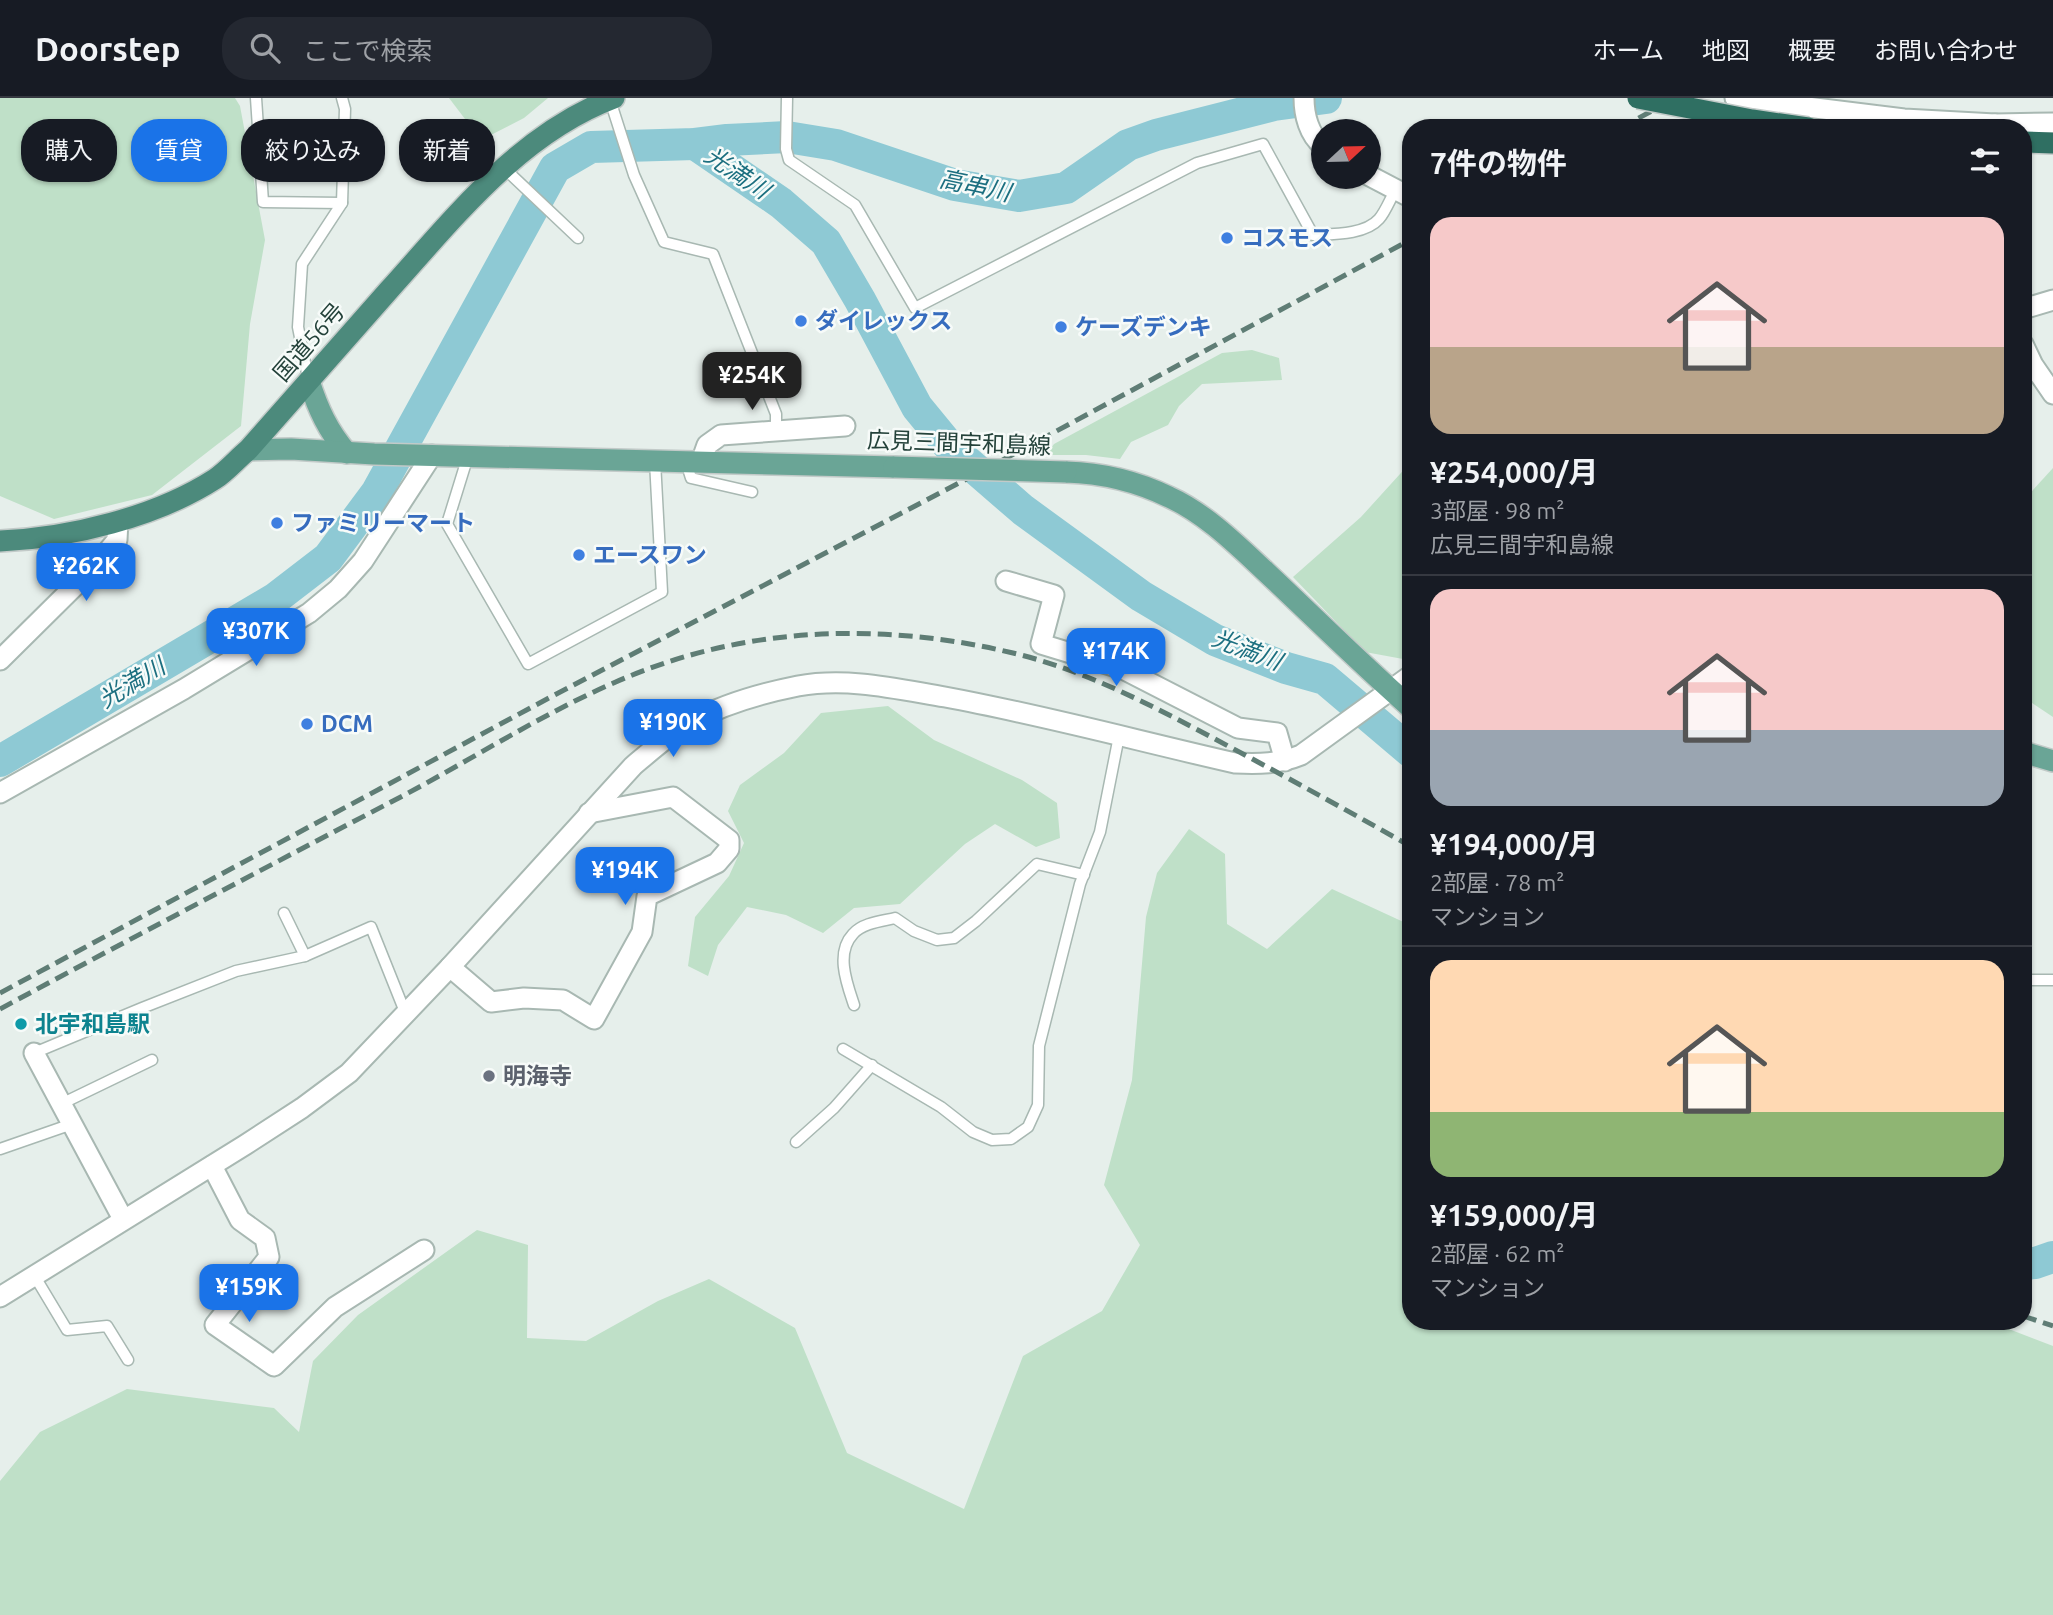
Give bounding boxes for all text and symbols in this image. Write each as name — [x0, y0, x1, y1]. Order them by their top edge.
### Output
search box — [222, 17, 712, 80]
icon: search — [246, 29, 284, 67]
text: Doorstep — [35, 30, 180, 67]
text: ここで検索 — [302, 36, 432, 65]
text: ホーム — [1593, 37, 1664, 64]
text: 地図 — [1702, 37, 1750, 64]
text: 概要 — [1788, 37, 1836, 64]
text: お問い合わせ — [1874, 37, 2018, 64]
chip: 購入 — [21, 119, 117, 182]
chip: 賃貸 — [131, 119, 227, 182]
chip: 絞り込み — [241, 119, 385, 182]
chip: 新着 — [399, 119, 495, 182]
north arrow — [1311, 119, 1381, 189]
map controls — [1311, 119, 1381, 189]
water label: 光満川 — [700, 141, 777, 206]
icon: filters — [1966, 142, 2004, 180]
text: 7件の物件 — [1430, 146, 1567, 180]
water label: 高串川 — [937, 165, 1016, 207]
place label: コスモス — [1241, 225, 1333, 250]
marker: コスモス — [1219, 230, 1235, 246]
icon: home — [1654, 263, 1780, 389]
street label: 国道56号 — [268, 298, 349, 386]
place label: ダイレックス — [815, 308, 952, 333]
marker: ダイレックス — [793, 313, 809, 329]
place label: ケーズデンキ — [1075, 314, 1212, 339]
marker: ケーズデンキ — [1053, 319, 1069, 335]
pin: ¥254K — [703, 352, 801, 412]
text: ¥254K — [718, 362, 786, 387]
street label: 広見三間宇和島線 — [867, 427, 1051, 458]
text: ¥254,000/月 — [1430, 455, 1598, 489]
text: 3部屋 · 98 m² — [1430, 498, 1564, 523]
place label: ファミリーマート — [291, 510, 475, 535]
marker: ファミリーマート — [269, 515, 285, 531]
text: 広見三間宇和島線 — [1430, 532, 1614, 557]
place label: エースワン — [593, 542, 707, 567]
pin: ¥262K — [37, 544, 135, 603]
marker: エースワン — [571, 547, 587, 563]
text: ¥262K — [52, 553, 120, 578]
pin: ¥307K — [207, 608, 305, 668]
text: ¥307K — [222, 618, 290, 643]
water label: 光満川 — [1209, 624, 1288, 676]
pin: ¥174K — [1067, 628, 1165, 688]
icon: home — [1654, 635, 1780, 761]
text: ¥174K — [1082, 638, 1150, 663]
water label: 光満川 — [94, 651, 172, 713]
pin: ¥190K — [624, 700, 722, 759]
text: ¥190K — [639, 709, 707, 734]
place label: DCM — [321, 711, 373, 736]
marker: DCM — [299, 716, 315, 732]
text: ¥194,000/月 — [1430, 827, 1598, 861]
pin: ¥194K — [576, 848, 674, 907]
text: ¥194K — [591, 857, 659, 882]
text: 2部屋 · 78 m² — [1430, 870, 1564, 895]
text: マンション — [1430, 904, 1545, 929]
icon: home — [1654, 1006, 1780, 1132]
place label: 北宇和島駅 — [35, 1011, 150, 1036]
marker: 北宇和島駅 — [13, 1016, 29, 1032]
place label: 明海寺 — [503, 1063, 572, 1088]
marker: 明海寺 — [481, 1068, 497, 1084]
text: ¥159,000/月 — [1430, 1198, 1598, 1232]
text: 2部屋 · 62 m² — [1430, 1241, 1564, 1266]
pin: ¥159K — [200, 1264, 298, 1324]
text: ¥159K — [215, 1274, 283, 1299]
text: マンション — [1430, 1275, 1545, 1300]

